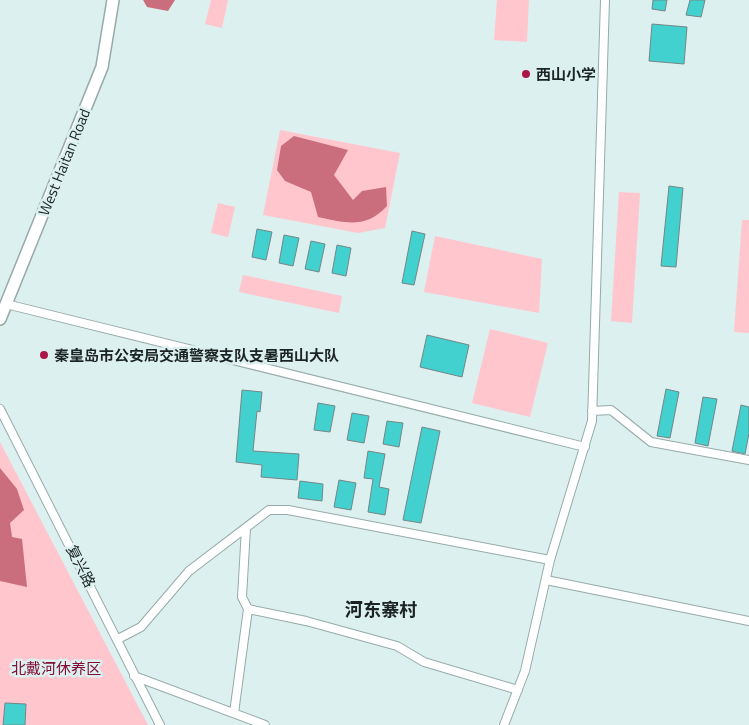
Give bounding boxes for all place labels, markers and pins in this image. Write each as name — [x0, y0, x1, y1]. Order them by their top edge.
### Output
place label: 西山小学 — [536, 63, 596, 86]
marker: 西山小学 — [520, 68, 532, 80]
place label: 秦皇岛市公安局交通警察支队支暑西山大队 — [54, 344, 339, 367]
marker: 秦皇岛市公安局交通警察支队支暑西山大队 — [38, 349, 50, 361]

